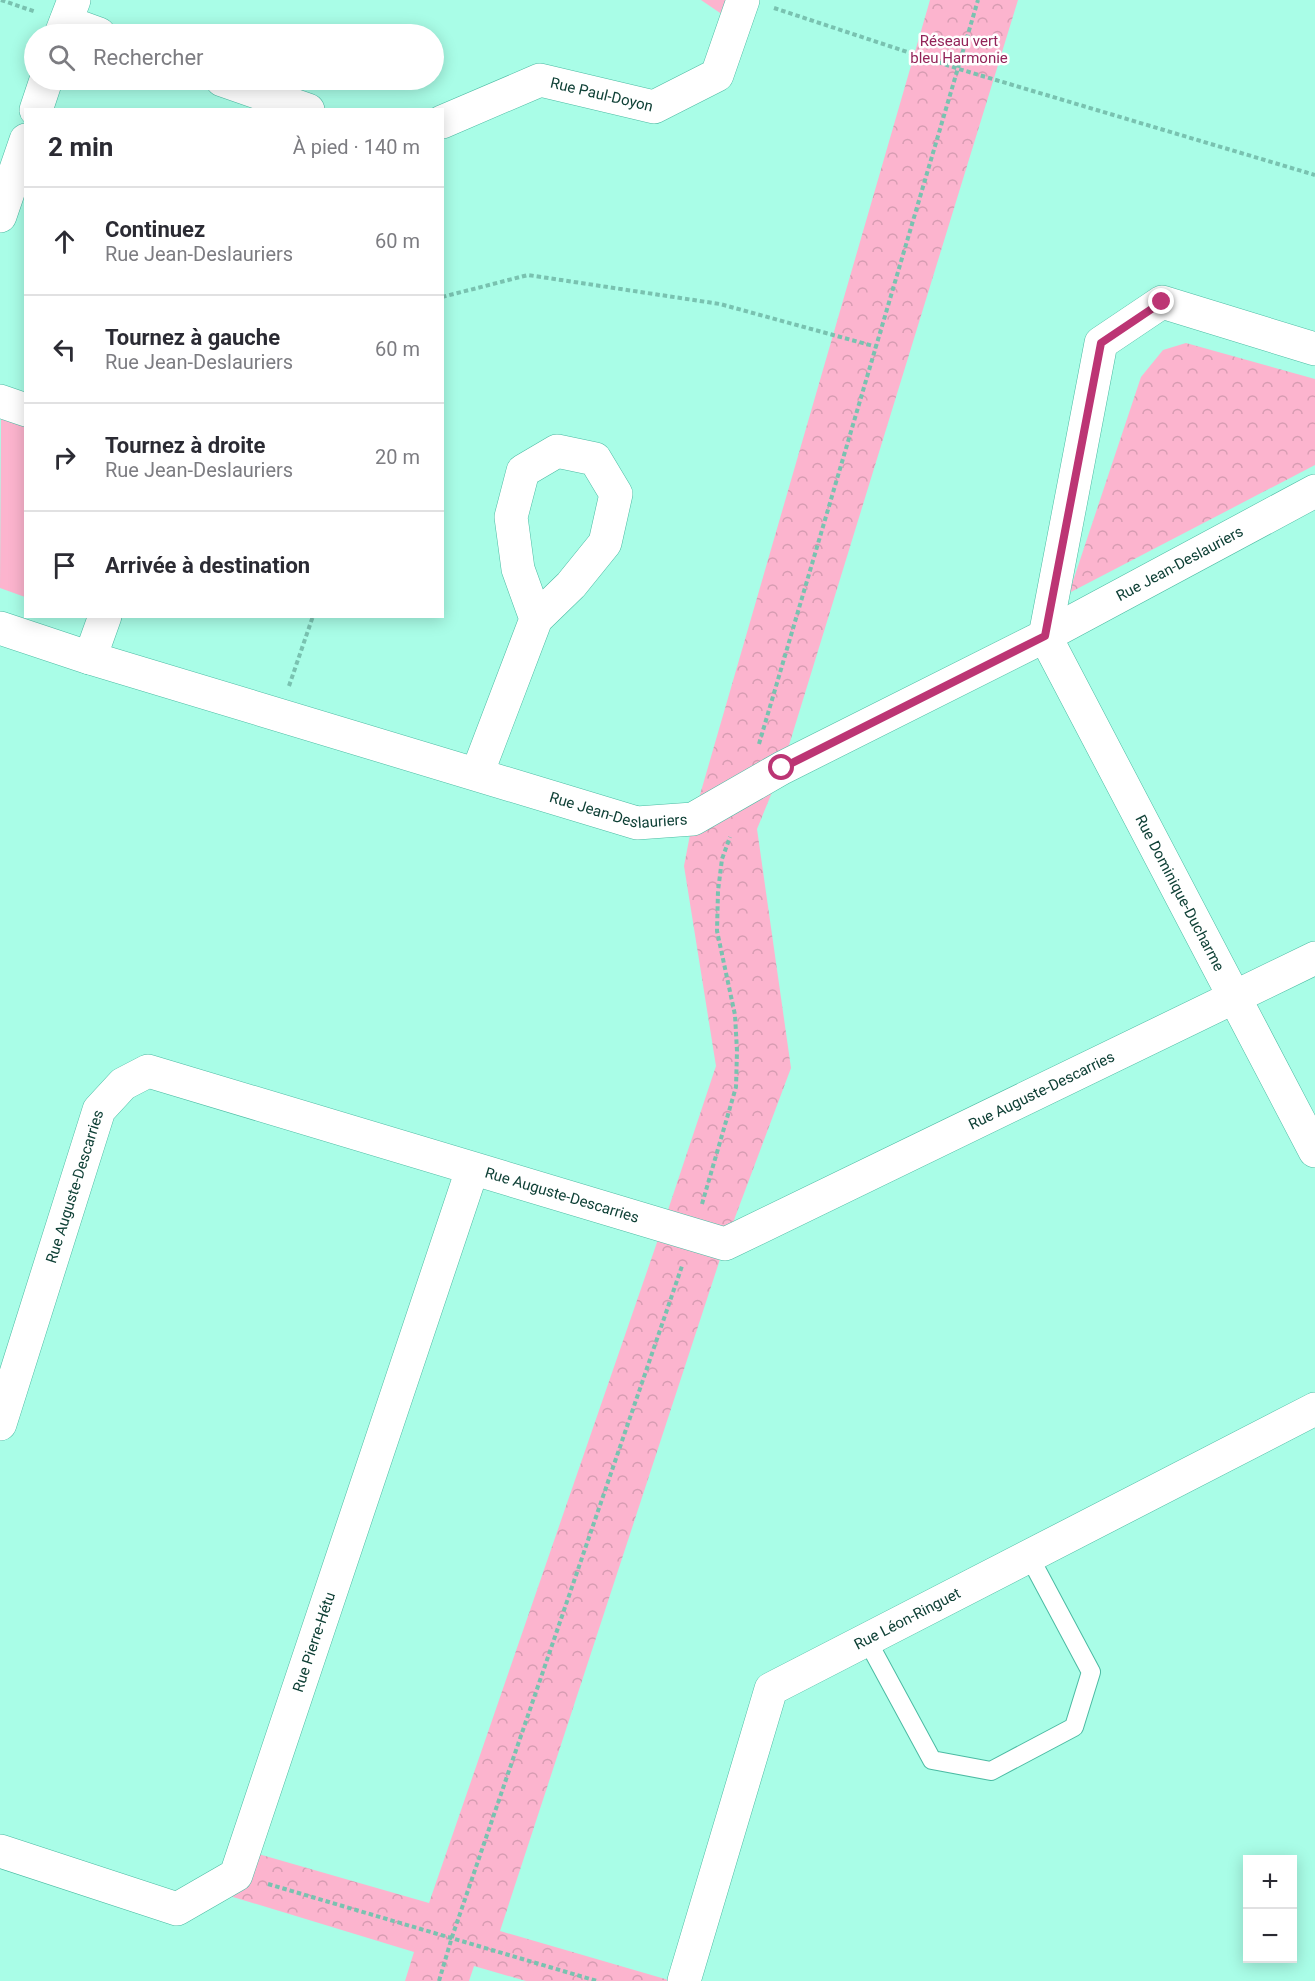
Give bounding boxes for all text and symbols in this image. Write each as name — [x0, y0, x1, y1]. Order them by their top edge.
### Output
search box — [24, 24, 444, 90]
park label: Réseau vert bleu Harmonie — [910, 32, 1008, 67]
icon: search — [45, 41, 78, 74]
text: Rechercher — [93, 45, 204, 70]
street label: Rue Paul-Doyon — [548, 74, 655, 115]
text: 2 min — [48, 132, 113, 162]
text: À pied · 140 m — [293, 135, 420, 159]
text: Continuez — [105, 217, 205, 242]
icon: ahead — [48, 225, 81, 258]
text: 60 m — [375, 229, 420, 253]
text: Rue Jean-Deslauriers — [105, 242, 293, 266]
route end — [1148, 288, 1174, 314]
text: Tournez à gauche — [105, 325, 280, 350]
icon: left — [48, 333, 81, 366]
text: 60 m — [375, 337, 420, 361]
text: Rue Jean-Deslauriers — [105, 350, 293, 374]
text: Tournez à droite — [105, 433, 265, 458]
icon: right — [48, 441, 81, 474]
text: 20 m — [375, 445, 420, 469]
text: Rue Jean-Deslauriers — [105, 458, 293, 482]
street label: Rue Jean-Deslauriers — [1113, 522, 1246, 605]
icon: arrive — [48, 549, 81, 582]
text: Arrivée à destination — [105, 553, 310, 578]
route start — [768, 754, 794, 780]
street label: Rue Jean-Deslauriers — [547, 788, 688, 832]
street label: Rue Dominique-Ducharme — [1131, 812, 1228, 974]
street label: Rue Auguste-Descarries — [966, 1048, 1117, 1134]
street label: Rue Auguste-Descarries — [42, 1108, 107, 1265]
street label: Rue Auguste-Descarries — [483, 1164, 641, 1227]
street label: Rue Léon-Ringuet — [851, 1584, 964, 1654]
street label: Rue Pierre-Hétu — [289, 1590, 339, 1694]
map controls — [1243, 1855, 1297, 1963]
button: + — [1243, 1855, 1297, 1909]
button: − — [1243, 1909, 1297, 1963]

